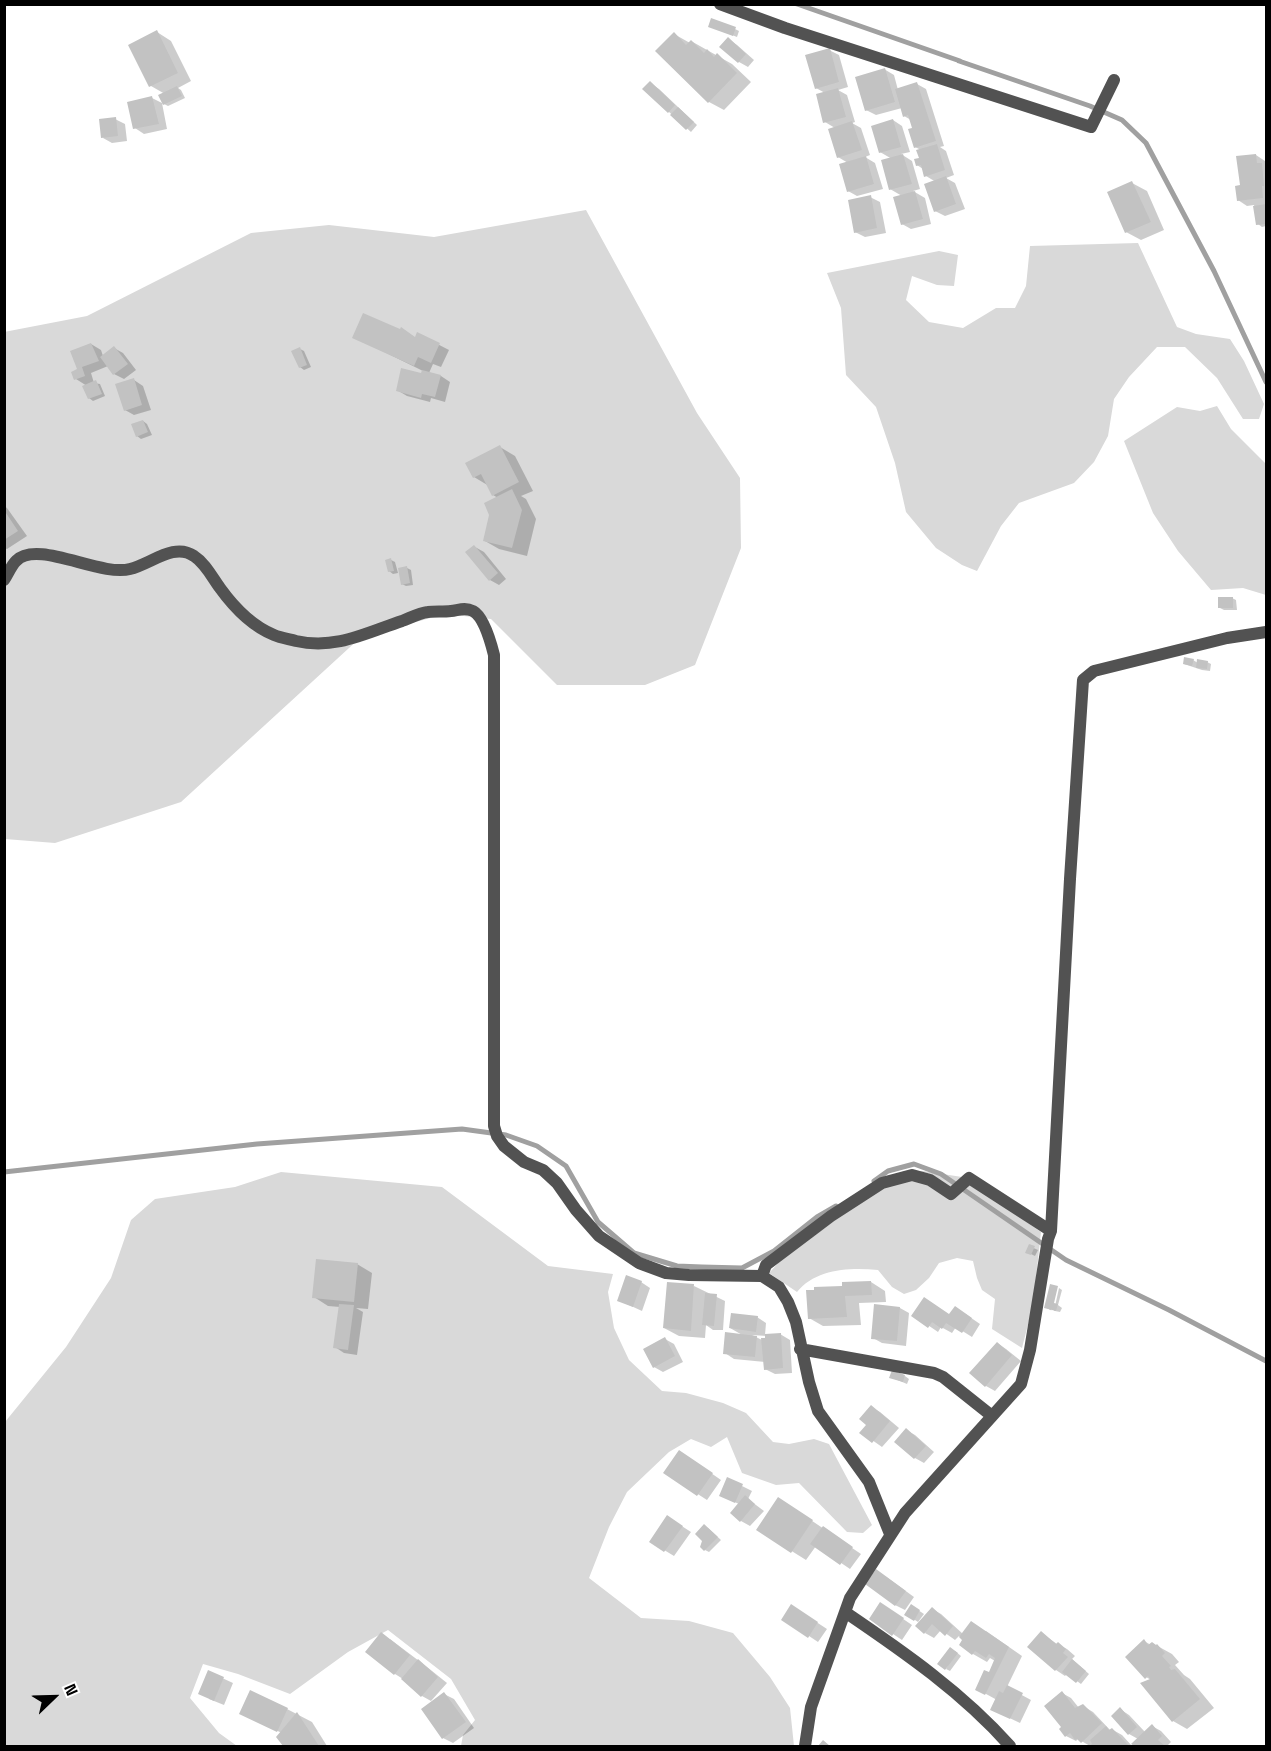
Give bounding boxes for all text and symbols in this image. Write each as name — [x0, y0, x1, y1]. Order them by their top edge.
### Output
north arrow — [24, 1667, 84, 1727]
text: N — [59, 1681, 83, 1699]

